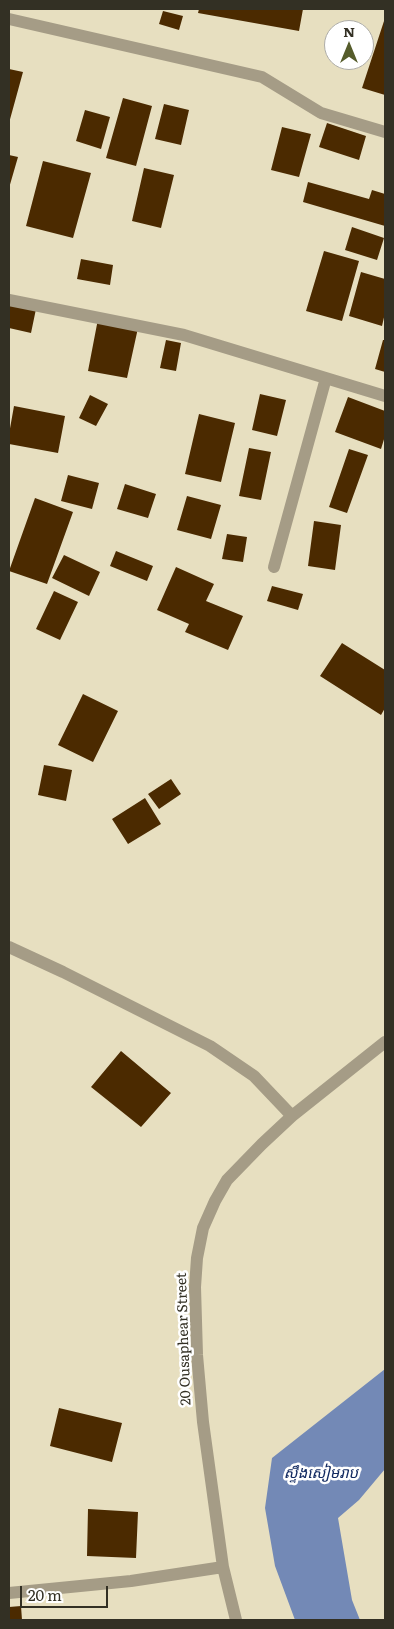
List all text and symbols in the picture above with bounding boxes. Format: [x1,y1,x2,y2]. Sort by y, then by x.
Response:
north arrow [324,20,374,70]
text: N [343,21,355,41]
street label: 20 Ousaphear Street [173,1272,195,1406]
water label: ស្ទឹងសៀមរាប [284,1465,358,1483]
scale bar [22,1576,110,1608]
text: 20 m [28,1583,62,1606]

